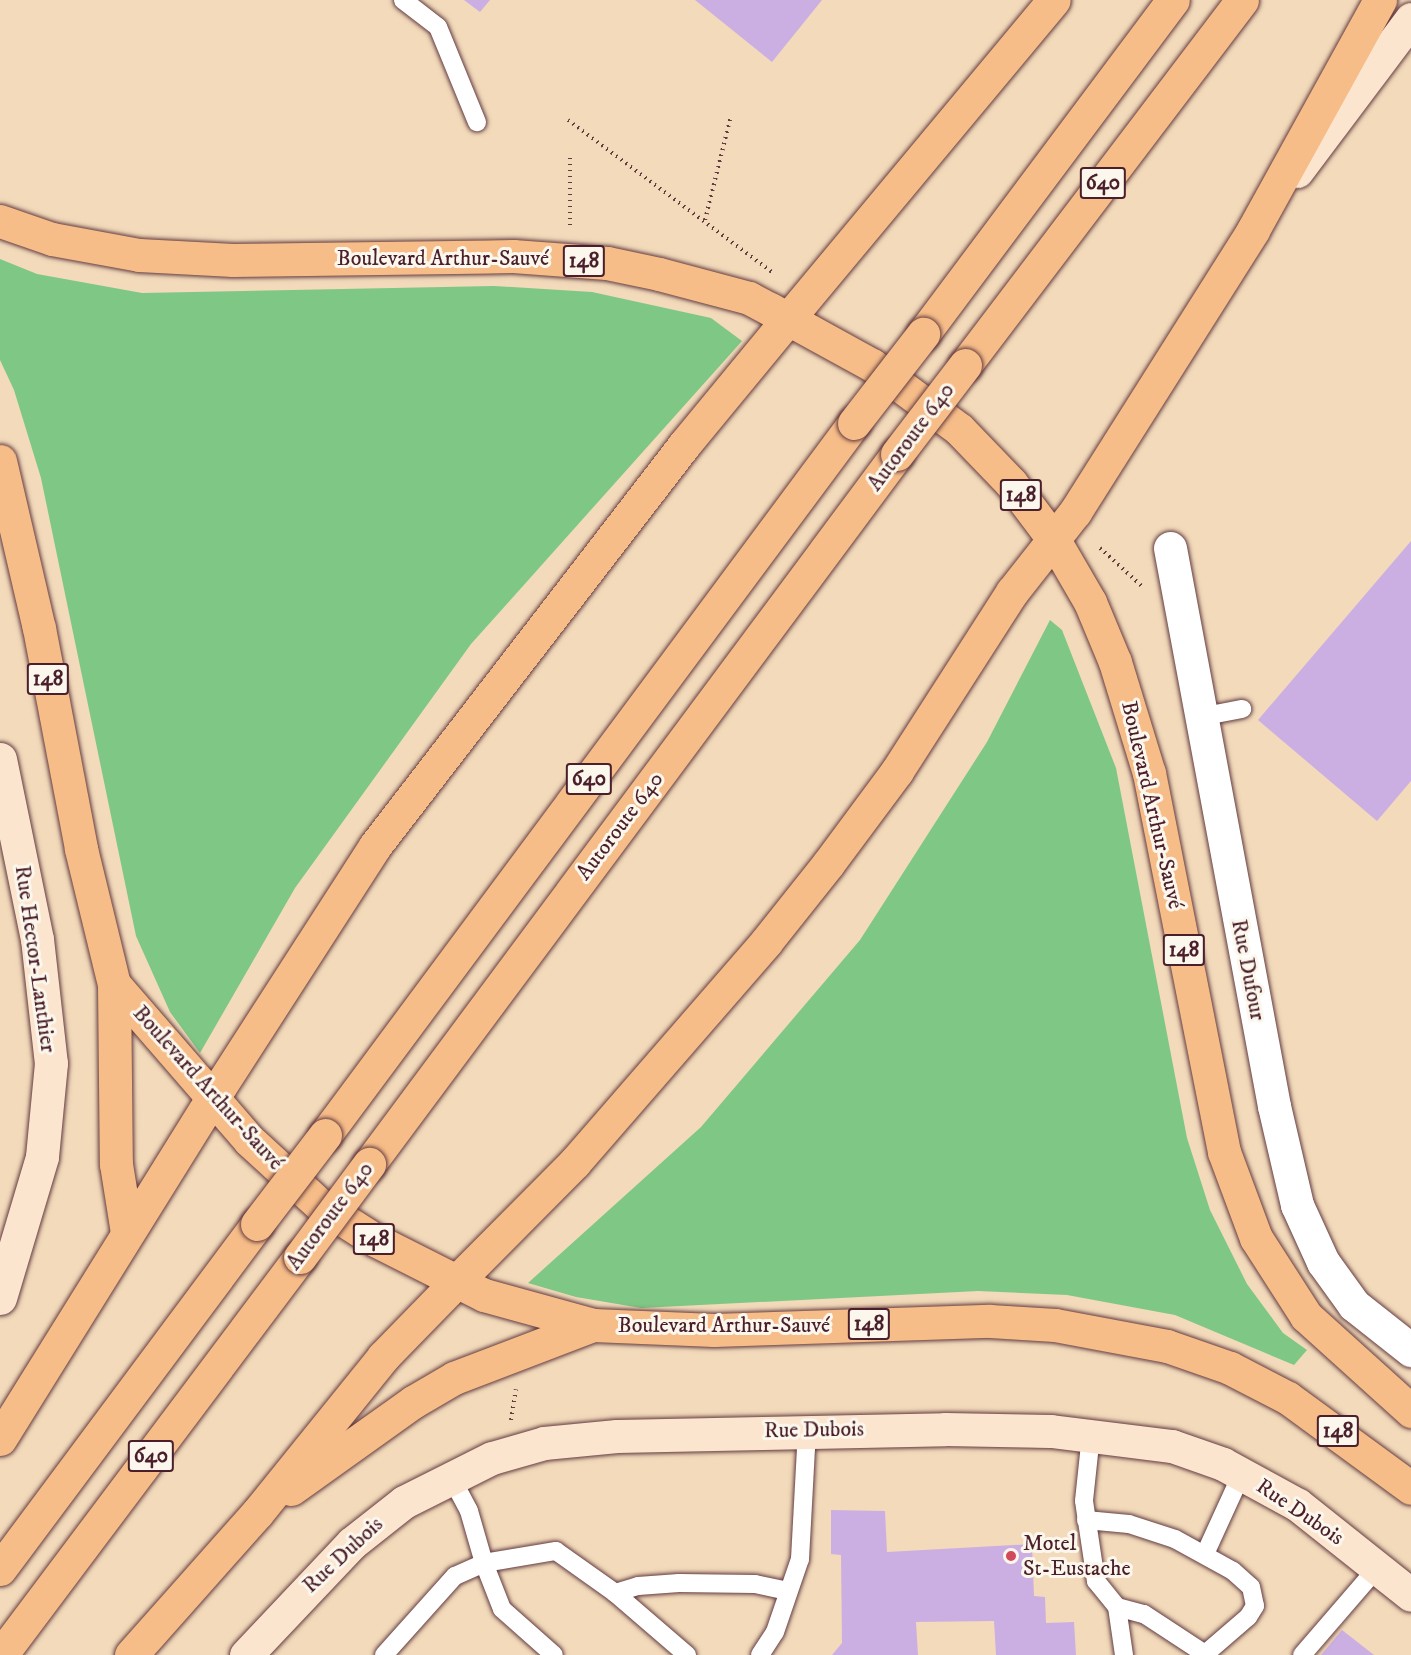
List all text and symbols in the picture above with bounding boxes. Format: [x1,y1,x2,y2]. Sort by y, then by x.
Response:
road number: 640 [1079,165,1127,201]
road number: 148 [562,243,606,279]
street label: Boulevard Arthur-Sauvé [337,246,549,272]
street label: Autoroute 640 [862,378,960,496]
road number: 148 [998,477,1044,513]
road number: 148 [26,661,70,697]
street label: Boulevard Arthur-Sauvé [1115,699,1189,911]
road number: 640 [565,761,613,797]
street label: Autoroute 640 [571,767,669,885]
street label: Rue Hector-Lanthier [9,864,61,1054]
street label: Rue Dufour [1225,917,1271,1023]
road number: 148 [1162,932,1206,968]
street label: Boulevard Arthur-Sauvé [127,1000,289,1176]
street label: Autoroute 640 [281,1157,379,1275]
road number: 148 [352,1221,397,1257]
road number: 148 [846,1306,892,1342]
street label: Boulevard Arthur-Sauvé [618,1313,830,1339]
road number: 148 [1316,1413,1360,1449]
street label: Rue Dubois [764,1416,864,1444]
road number: 640 [127,1438,175,1474]
street label: Rue Dubois [1251,1473,1349,1551]
street label: Rue Dubois [297,1511,389,1599]
place label: Motel St-Eustache [1023,1530,1130,1582]
marker: Motel St-Eustache [1004,1549,1018,1563]

